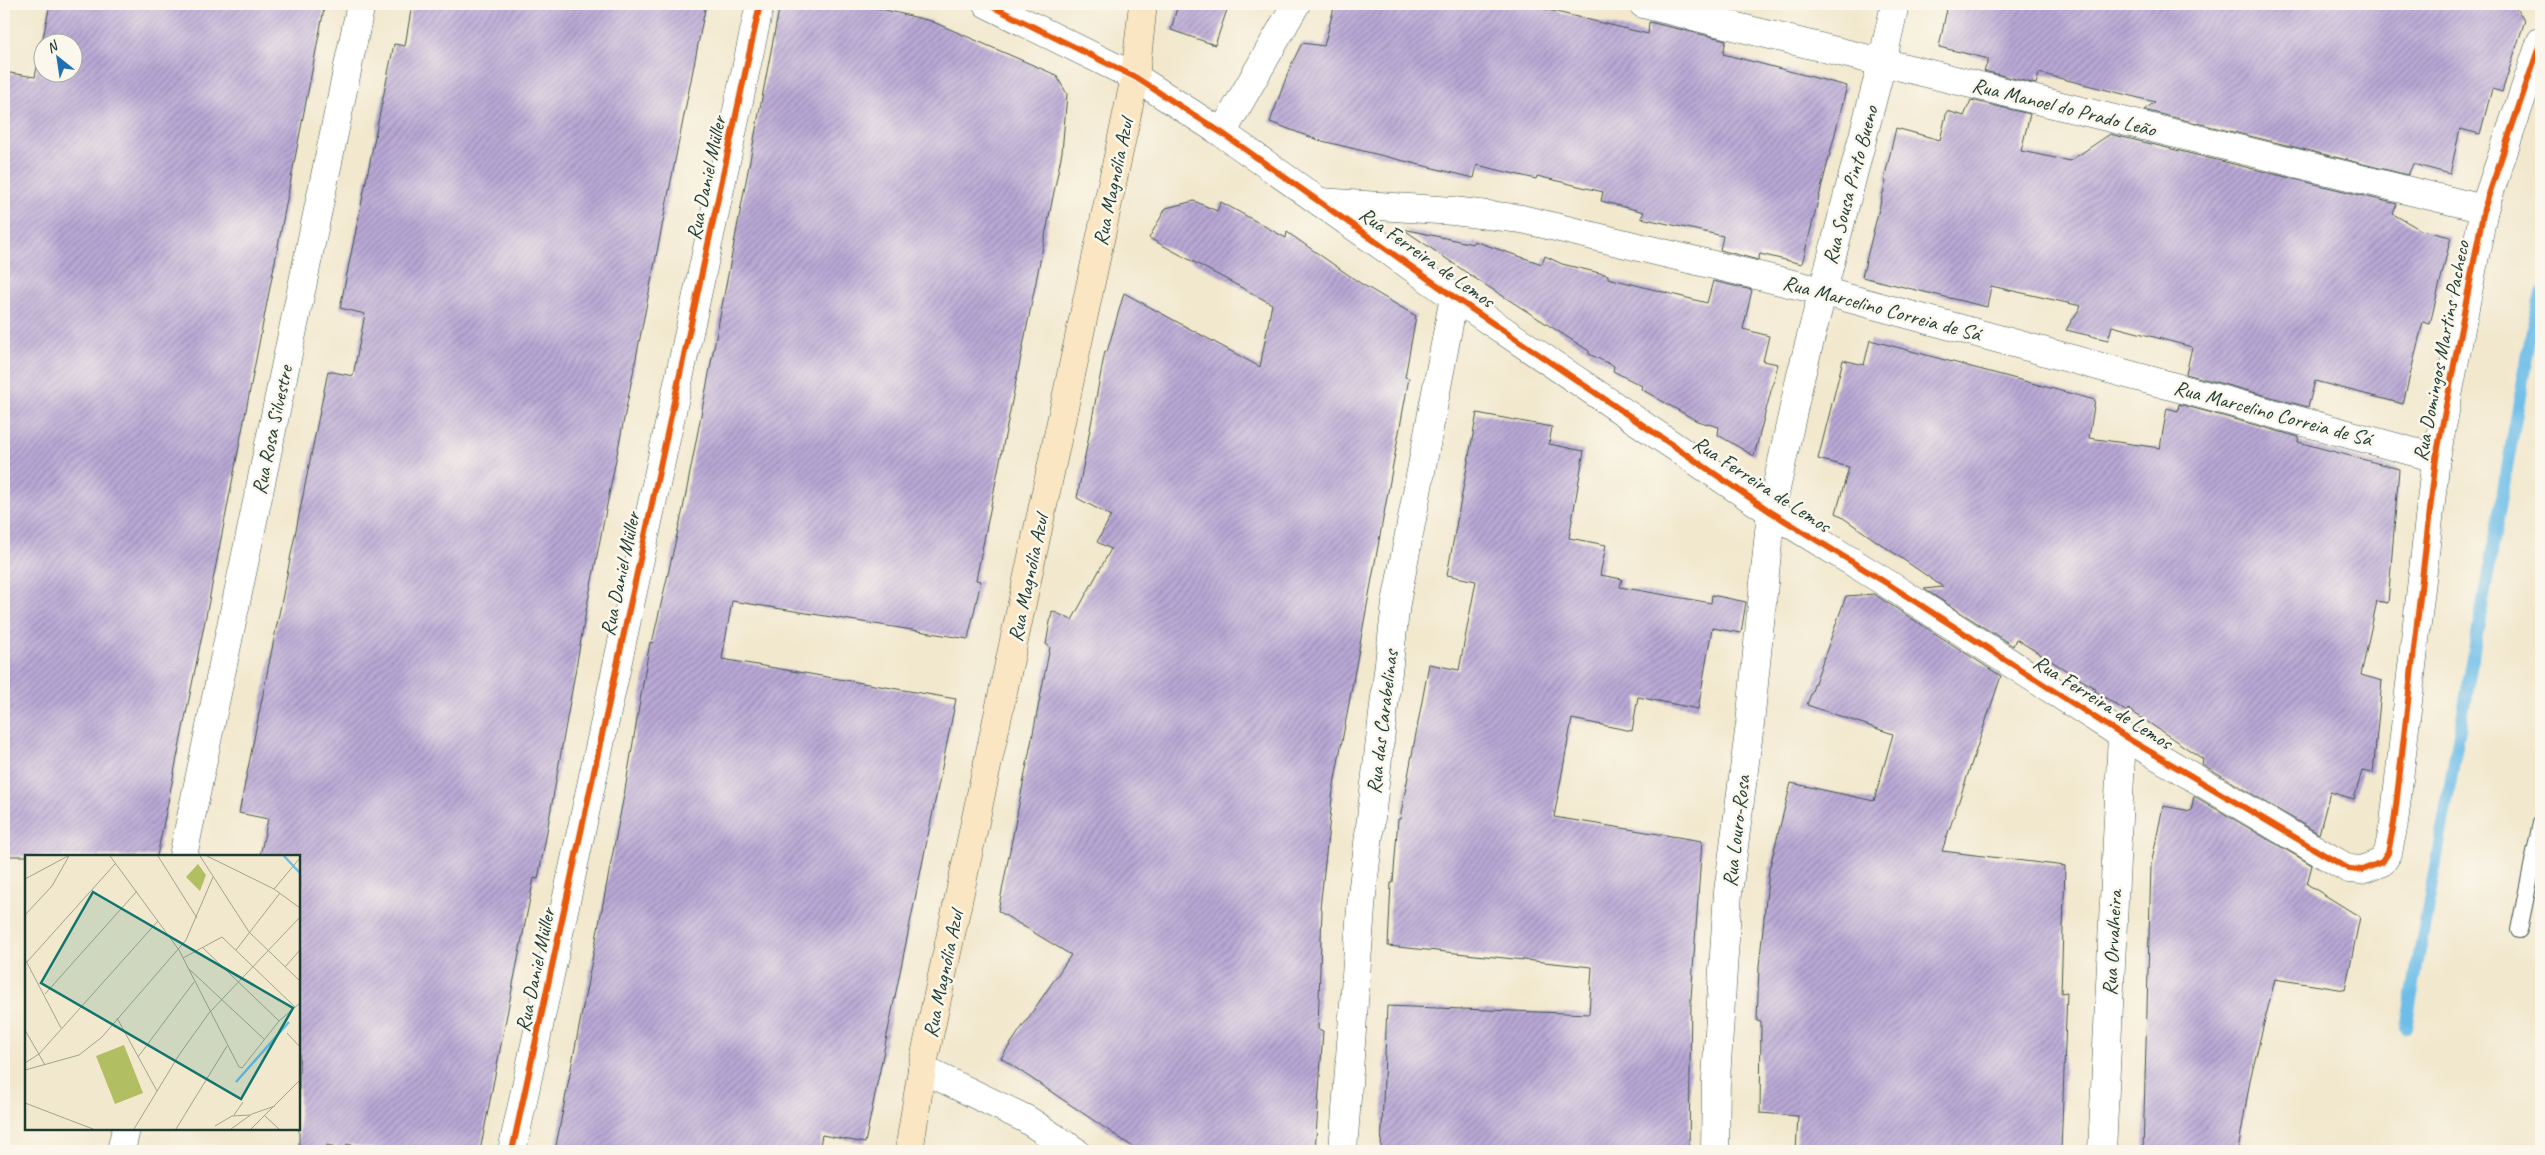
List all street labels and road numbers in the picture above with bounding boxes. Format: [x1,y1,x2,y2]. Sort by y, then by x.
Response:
street label: Rua Manoel do Prado Leão [1970,72,2160,143]
street label: Rua Sousa Pinto Bueno [1816,101,1884,267]
street label: Rua Daniel Müller [680,112,732,242]
street label: Rua Magnólia Azul [1087,113,1140,248]
street label: Rua Ferreira de Lemos [1354,201,1501,314]
street label: Rua Domingos Martins Pacheco [2407,237,2475,463]
street label: Rua Marcelino Correia de Sá [1780,269,1986,347]
street label: Rua Rosa Silvestre [246,361,299,497]
street label: Rua Marcelino Correia de Sá [2171,374,2377,452]
street label: Rua Ferreira de Lemos [1688,430,1837,539]
street label: Rua Daniel Müller [594,508,646,638]
street label: Rua Magnólia Azul [1002,509,1055,644]
street label: Rua das Carabelinas [1360,647,1404,795]
street label: Rua Ferreira de Lemos [2029,649,2179,756]
street label: Rua Louro-Rosa [1716,772,1756,888]
street label: Rua Orvalheira [2096,887,2128,996]
street label: Rua Daniel Müller [509,904,561,1034]
street label: Rua Magnólia Azul [917,905,970,1040]

